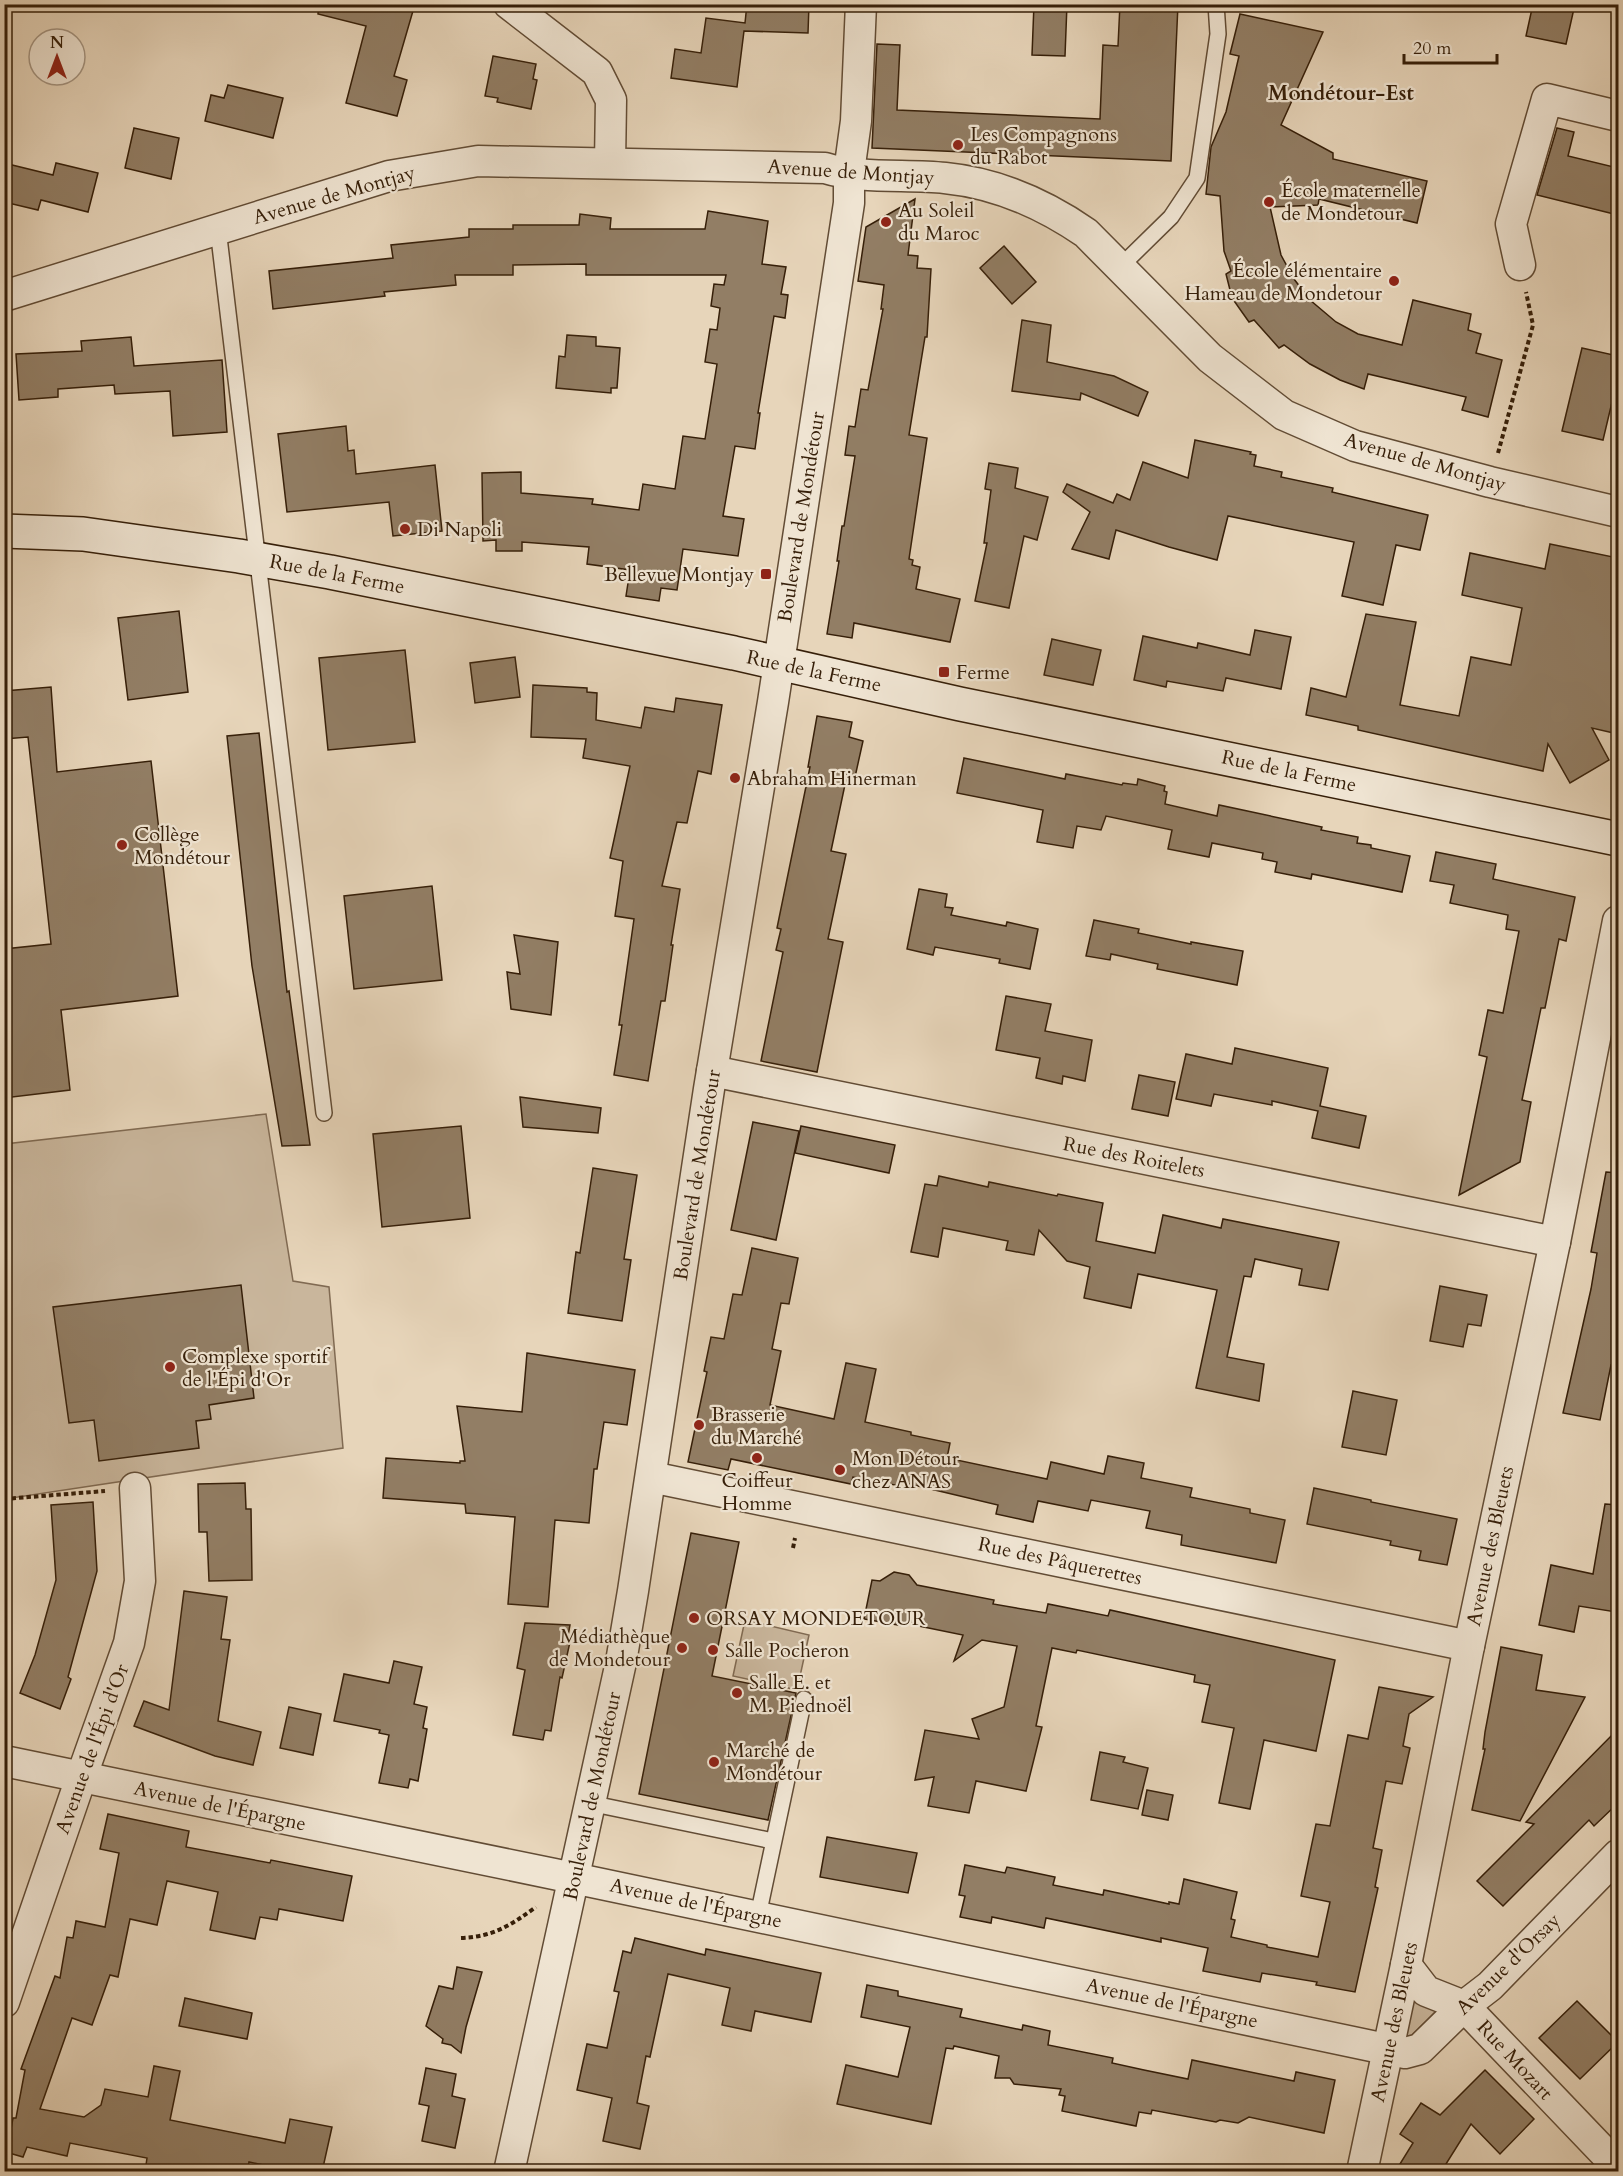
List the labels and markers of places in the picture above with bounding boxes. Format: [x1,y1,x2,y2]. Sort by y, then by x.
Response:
place label: Les Compagnons du Rabot [970,121,1117,171]
marker: Les Compagnons du Rabot [951,138,965,152]
place label: École maternelle de Mondetour [1281,177,1421,227]
marker: École maternelle de Mondetour [1262,195,1276,209]
place label: Au Soleil du Maroc [898,197,980,247]
marker: Au Soleil du Maroc [879,215,893,229]
place label: École élémentaire Hameau de Mondetour [1184,257,1383,307]
marker: École élémentaire Hameau de Mondetour [1387,274,1401,288]
place label: Di Napoli [417,516,502,543]
marker: Di Napoli [398,522,412,536]
place label: Bellevue Montjay [604,561,754,588]
marker: Bellevue Montjay [759,567,773,581]
place label: Ferme [956,659,1010,686]
marker: Ferme [937,665,951,679]
place label: Abraham Hinerman [747,765,917,792]
marker: Abraham Hinerman [728,771,742,785]
place label: Collège Mondétour [134,821,231,871]
marker: Collège Mondétour [115,838,129,852]
place label: Complexe sportif de l'Épi d'Or [182,1343,331,1393]
marker: Complexe sportif de l'Épi d'Or [163,1360,177,1374]
place label: Brasserie du Marché [711,1401,802,1451]
marker: Brasserie du Marché [692,1418,706,1432]
place label: Mon Détour chez ANAS [852,1445,960,1495]
marker: Coiffeur Homme [750,1451,764,1465]
marker: Mon Détour chez ANAS [833,1463,847,1477]
place label: Coiffeur Homme [721,1467,793,1517]
place label: ORSAY MONDETOUR [706,1605,926,1632]
marker: ORSAY MONDETOUR [687,1611,701,1625]
place label: Médiathèque de Mondetour [549,1623,671,1673]
place label: Salle Pocheron [725,1637,850,1664]
marker: Médiathèque de Mondetour [675,1641,689,1655]
marker: Salle Pocheron [706,1643,720,1657]
place label: Salle E. et M. Piednoël [749,1669,852,1719]
marker: Salle E. et M. Piednoël [730,1686,744,1700]
place label: Marché de Mondétour [726,1737,823,1787]
marker: Marché de Mondétour [707,1755,721,1769]

